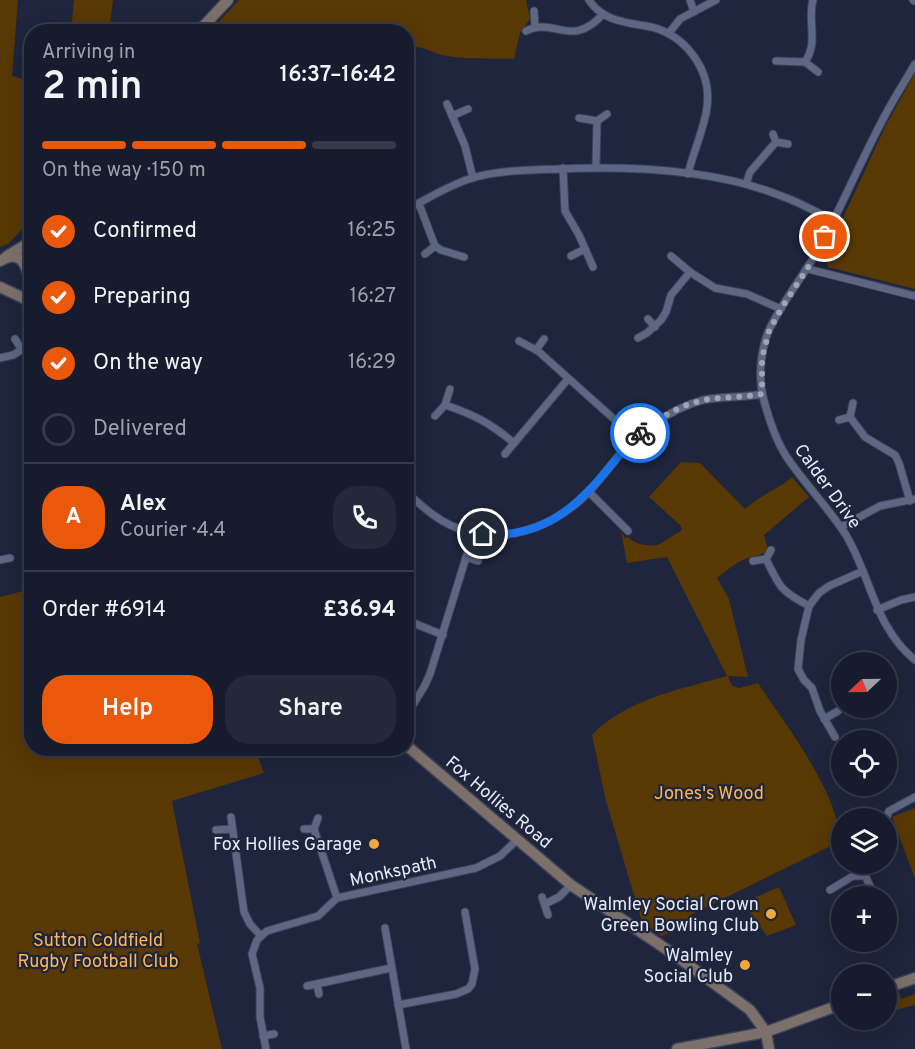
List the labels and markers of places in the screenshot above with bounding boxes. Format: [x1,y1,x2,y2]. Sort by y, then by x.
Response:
pin [799,211,850,262]
pin [457,508,508,559]
place label: Fox Hollies Garage [213,834,362,857]
marker: Fox Hollies Garage [367,837,381,851]
place label: Walmley Social Crown Green Bowling Club [583,894,759,938]
marker: Walmley Social Crown Green Bowling Club [764,907,778,921]
place label: Walmley Social Club [644,945,733,989]
marker: Walmley Social Club [738,958,752,972]

